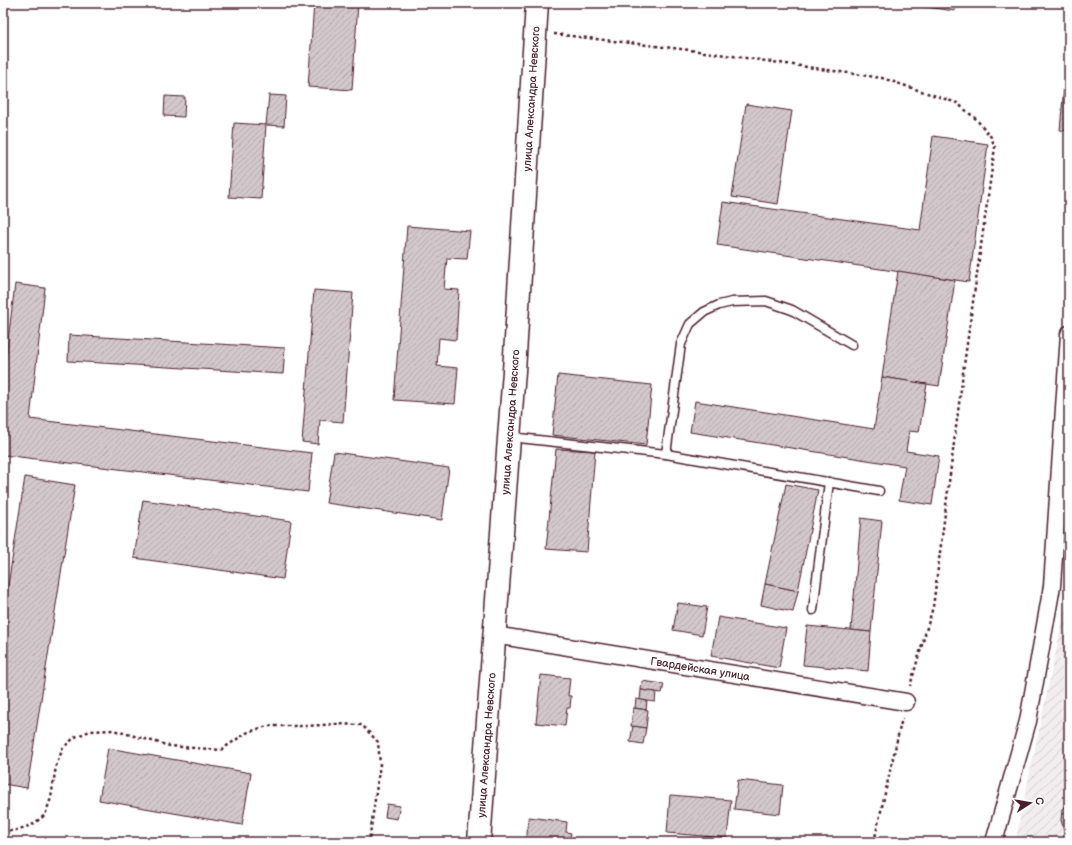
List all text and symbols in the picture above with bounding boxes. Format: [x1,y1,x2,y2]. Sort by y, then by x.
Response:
street label: улица Александра Невского [520,26,543,172]
street label: улица Александра Невского [499,349,522,495]
street label: Гвардейская улица [650,655,751,684]
street label: улица Александра Невского [475,672,499,818]
north arrow [1010,783,1050,823]
text: С [1032,796,1047,806]

